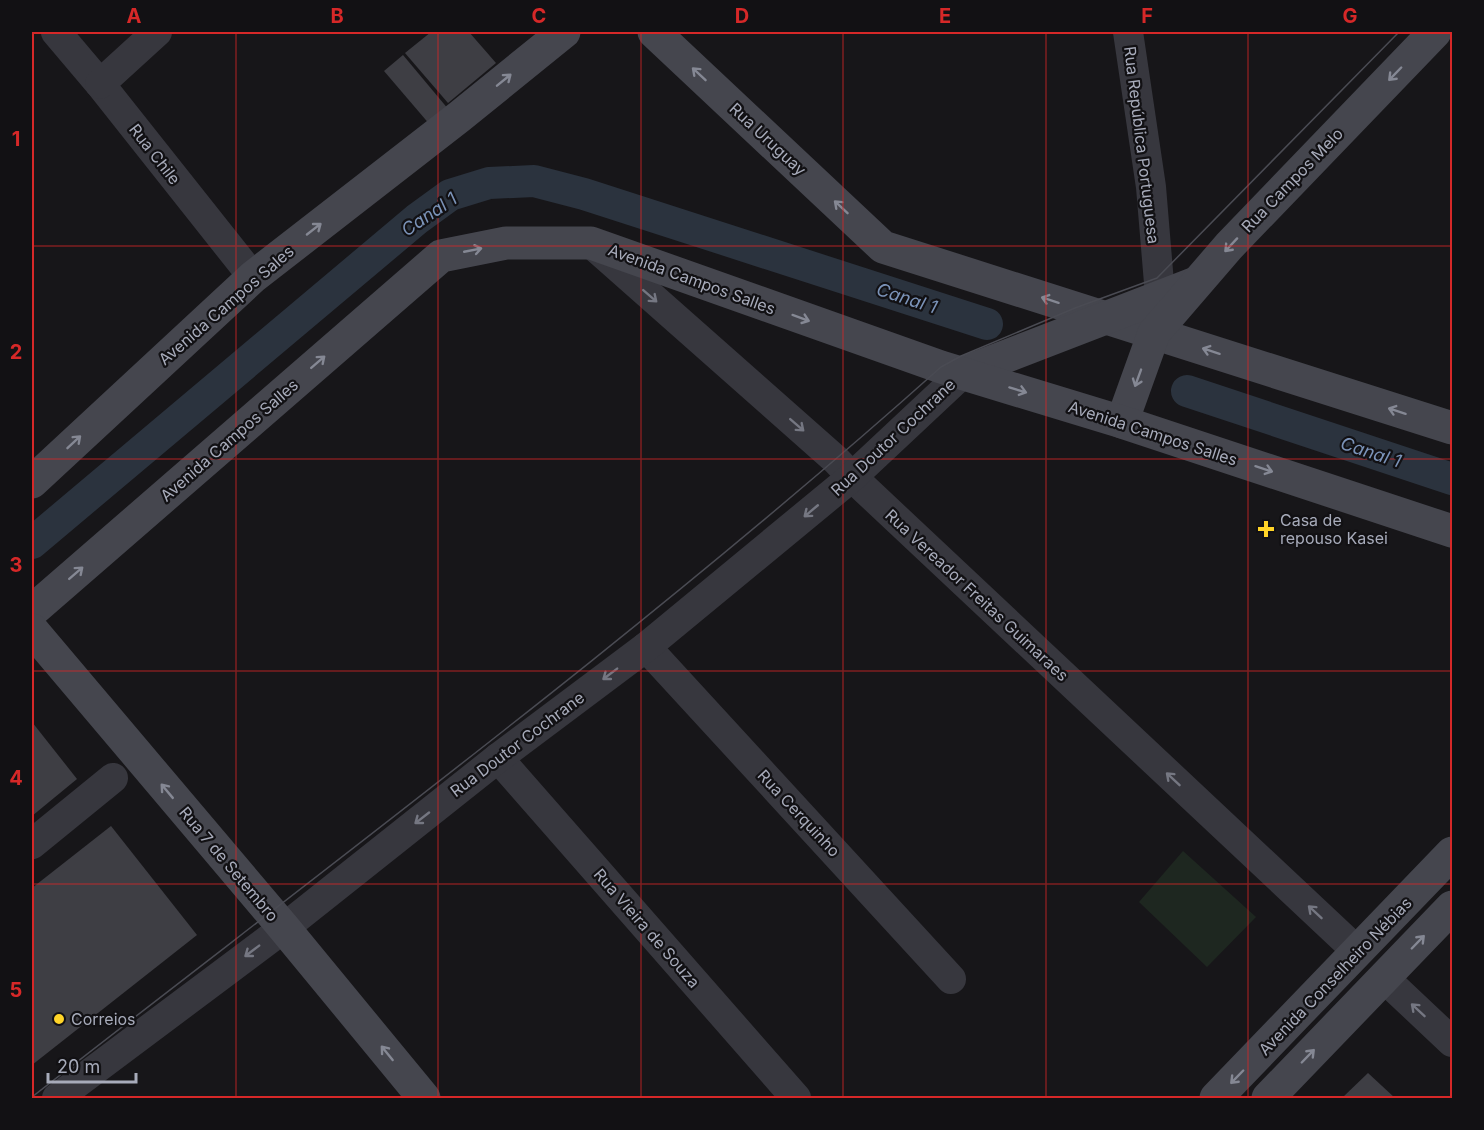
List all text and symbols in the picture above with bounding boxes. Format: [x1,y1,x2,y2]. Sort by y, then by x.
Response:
text: A [127,4,142,28]
text: B [330,4,344,28]
text: C [532,4,546,28]
text: D [735,4,749,28]
text: E [939,4,951,28]
text: F [1141,4,1153,28]
text: G [1342,4,1358,28]
street label: Rua República Portuguesa [1120,45,1164,245]
one-way arrow [691,66,706,81]
one-way arrow [1387,66,1402,81]
one-way arrow [496,73,511,87]
street label: Rua Uruguay [725,98,811,180]
street label: Rua Chile [125,120,185,188]
street label: Rua Campos Melo [1237,124,1347,236]
text: 1 [12,127,20,151]
water label: Canal 1 [397,187,461,240]
one-way arrow [833,200,848,215]
one-way arrow [306,223,322,236]
one-way arrow [1223,237,1238,252]
street label: Avenida Campos Salles [606,239,778,319]
street label: Avenida Campos Sales [154,241,298,369]
one-way arrow [463,244,482,255]
water label: Canal 1 [874,278,941,318]
one-way arrow [643,289,658,303]
one-way arrow [1041,294,1060,305]
one-way arrow [792,313,810,324]
text: 2 [10,340,22,364]
one-way arrow [1202,345,1221,356]
one-way arrow [310,355,325,369]
one-way arrow [1131,368,1142,387]
street label: Rua Doutor Cochrane [827,374,959,500]
street label: Avenida Campos Salles [156,375,302,505]
one-way arrow [1008,385,1027,396]
street label: Avenida Campos Salles [1066,396,1240,470]
one-way arrow [1388,404,1407,415]
one-way arrow [789,418,804,432]
water label: Canal 1 [1338,432,1405,472]
one-way arrow [67,435,82,449]
one-way arrow [1254,465,1273,476]
one-way arrow [803,505,819,518]
street label: Rua Vereador Freitas Guimaraes [881,505,1073,685]
place label: Casa de repouso Kasei [1280,510,1388,548]
marker: Casa de repouso Kasei [1257,520,1275,538]
text: 3 [10,553,22,577]
one-way arrow [68,566,84,579]
one-way arrow [603,667,619,680]
street label: Rua Doutor Cochrane [446,687,588,801]
street label: Rua Cerquinho [754,765,844,861]
text: 4 [9,766,23,790]
one-way arrow [1165,771,1180,786]
one-way arrow [161,783,174,799]
street label: Rua 7 de Setembro [175,803,283,925]
one-way arrow [414,811,430,824]
street label: Rua Vieira de Souza [590,864,704,992]
street label: Avenida Conselheiro Nébias [1254,893,1416,1059]
one-way arrow [1307,905,1322,919]
one-way arrow [1411,935,1426,950]
one-way arrow [245,945,261,958]
text: 5 [10,978,22,1002]
one-way arrow [1411,1002,1426,1017]
place label: Correios [71,1009,136,1029]
marker: Correios [52,1012,66,1026]
scale bar [48,1046,136,1084]
one-way arrow [380,1046,394,1061]
one-way arrow [1301,1049,1316,1064]
text: 20 m [57,1056,100,1077]
one-way arrow [1230,1069,1245,1084]

